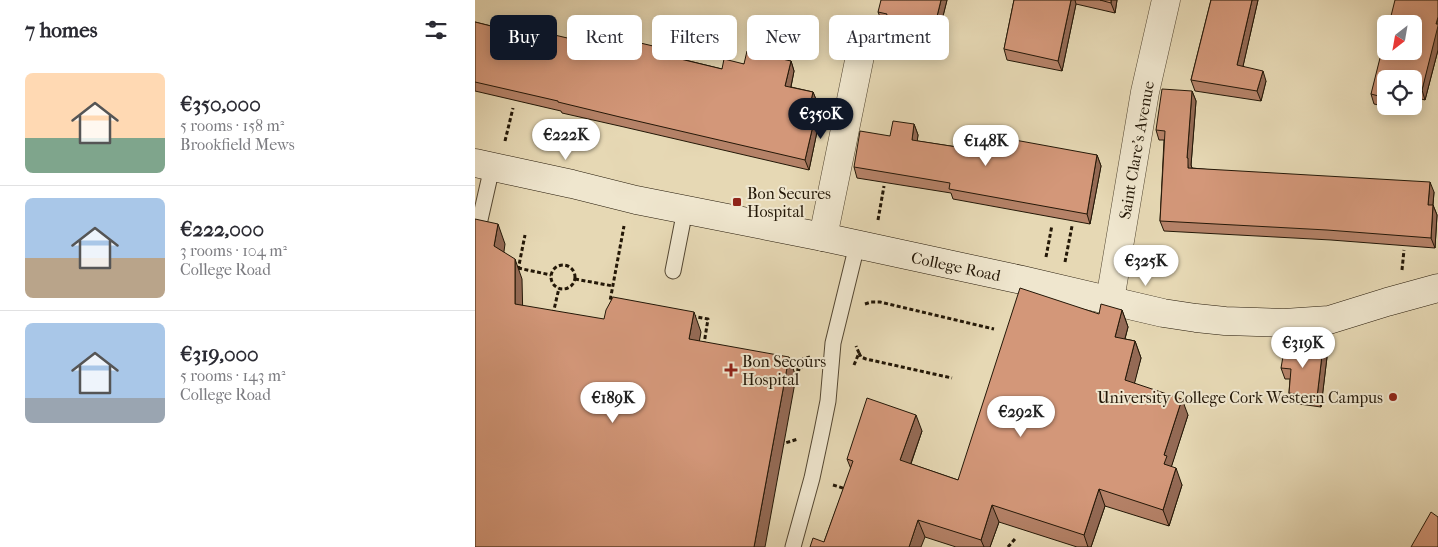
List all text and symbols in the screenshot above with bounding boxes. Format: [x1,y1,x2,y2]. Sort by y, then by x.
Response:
chip: Buy [490,15,557,60]
chip: Rent [567,15,642,60]
chip: Filters [652,15,737,60]
chip: New [747,15,819,60]
chip: Apartment [829,15,949,60]
north arrow [1377,15,1423,60]
map controls [1377,15,1422,115]
icon: filters [422,16,450,44]
text: 7 homes [25,18,97,42]
button: locate [1377,70,1422,115]
street label: Saint Clare's Avenue [1115,79,1158,221]
text: €350,000 [180,92,261,116]
icon: home [65,93,125,153]
pin: €350K [786,98,856,140]
text: €350K [799,104,843,123]
text: 5 rooms · 158 m² [180,116,284,135]
pin: €222K [531,119,601,161]
pin: €148K [951,124,1021,167]
text: €222K [543,125,589,144]
text: €148K [964,131,1008,150]
text: Brookfield Mews [180,135,295,154]
place label: Bon Secures Hospital [747,184,831,221]
marker: Bon Secures Hospital [731,196,743,208]
text: €222,000 [180,217,264,241]
icon: home [65,218,125,278]
text: 3 rooms · 104 m² [180,241,287,260]
pin: €325K [1111,244,1181,287]
street label: College Road [909,248,1003,285]
text: €325K [1125,251,1167,270]
text: College Road [180,260,271,279]
pin: €319K [1268,326,1338,369]
text: €319K [1282,333,1324,352]
text: €319,000 [180,342,259,366]
icon: home [65,343,125,403]
place label: Bon Secours Hospital [742,352,826,389]
marker: Bon Secours Hospital [724,363,738,377]
text: 5 rooms · 143 m² [180,366,285,385]
pin: €189K [578,382,648,424]
text: College Road [180,385,271,404]
text: €189K [591,388,635,407]
place label: University College Cork Western Campus [1097,388,1383,407]
marker: University College Cork Western Campus [1387,391,1399,403]
pin: €292K [986,396,1056,438]
text: €292K [998,402,1044,421]

